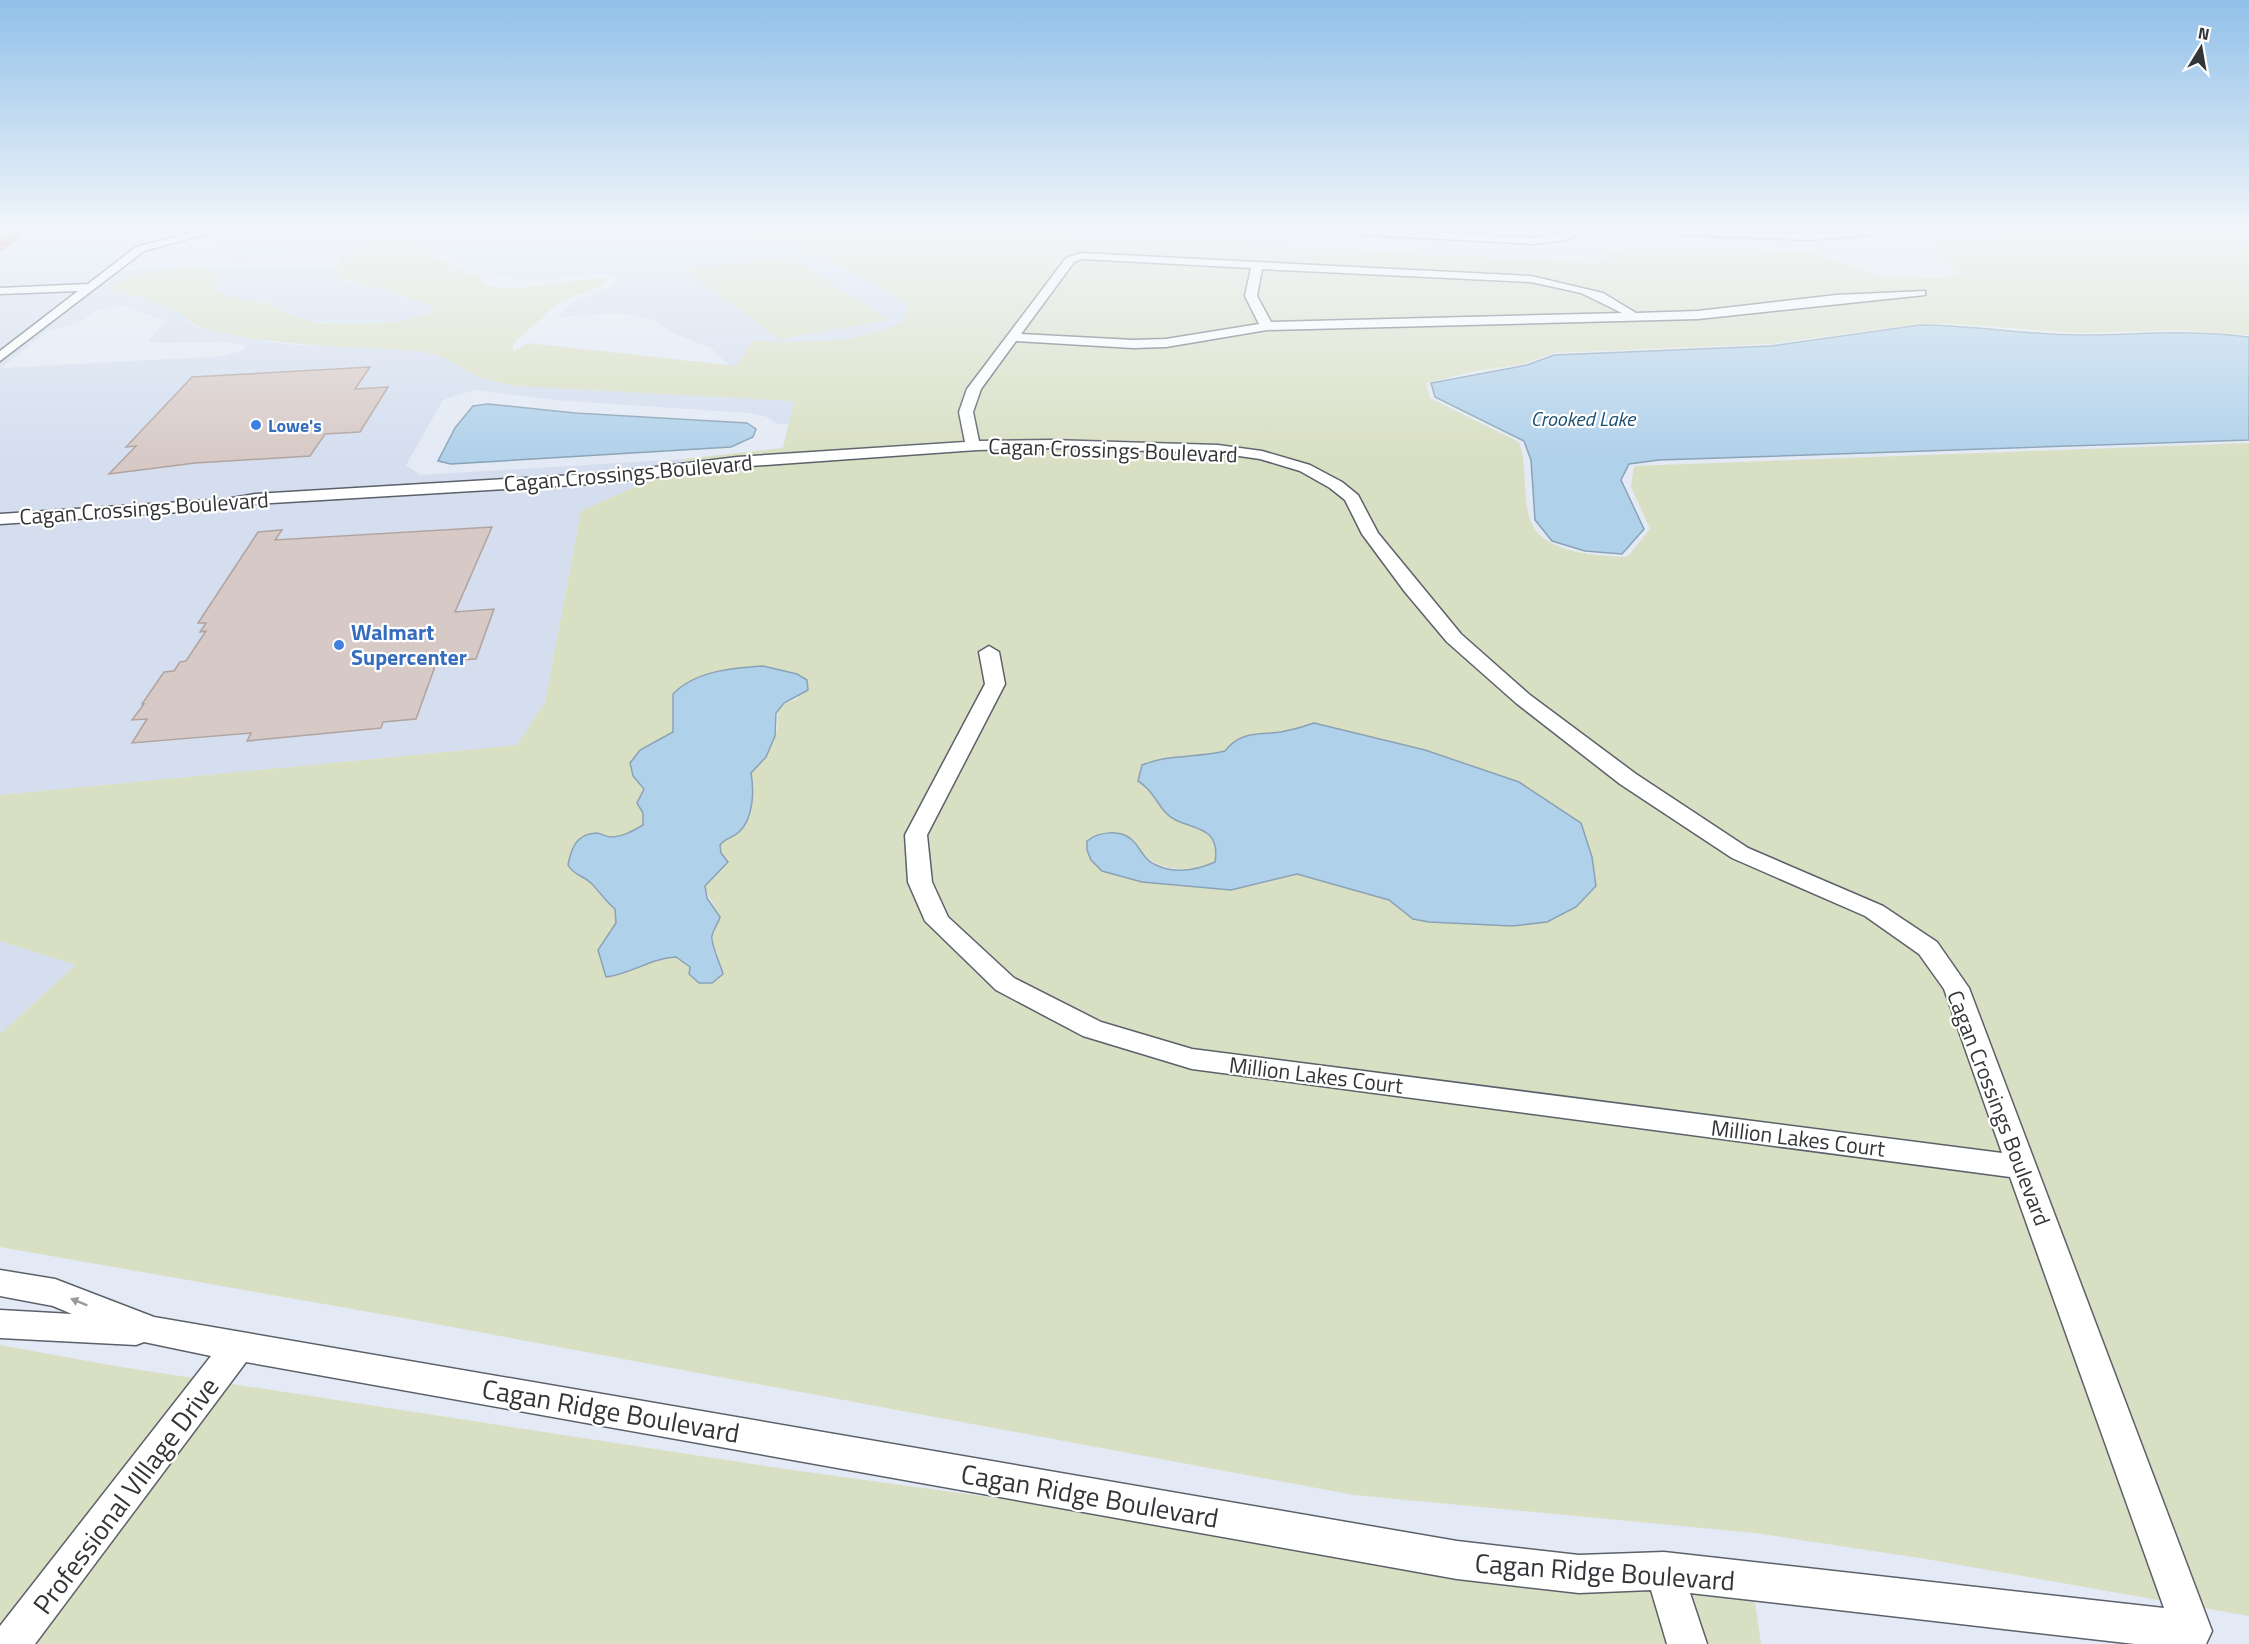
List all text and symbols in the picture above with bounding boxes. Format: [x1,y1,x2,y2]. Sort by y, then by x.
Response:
north arrow [2171,18,2231,78]
text: N [2196,20,2212,46]
water label: Crooked Lake [1531,403,1637,434]
place label: Lowe's [268,412,322,439]
marker: Lowe's [249,418,263,432]
street label: Cagan Crossings Boulevard [988,429,1238,471]
street label: Cagan Crossings Boulevard [502,445,754,501]
street label: Cagan Crossings Boulevard [18,482,270,534]
place label: Walmart Supercenter [351,615,467,674]
marker: Walmart Supercenter [332,638,346,652]
street label: Cagan Crossings Boulevard [1938,985,2060,1231]
street label: Million Lakes Court [1227,1047,1405,1103]
street label: Million Lakes Court [1709,1110,1887,1166]
one-way arrow [69,1297,87,1307]
street label: Cagan Ridge Boulevard [479,1367,743,1453]
street label: Professional VIllage Drive [22,1368,228,1622]
street label: Cagan Ridge Boulevard [958,1452,1222,1538]
street label: Cagan Ridge Boulevard [1473,1541,1737,1601]

